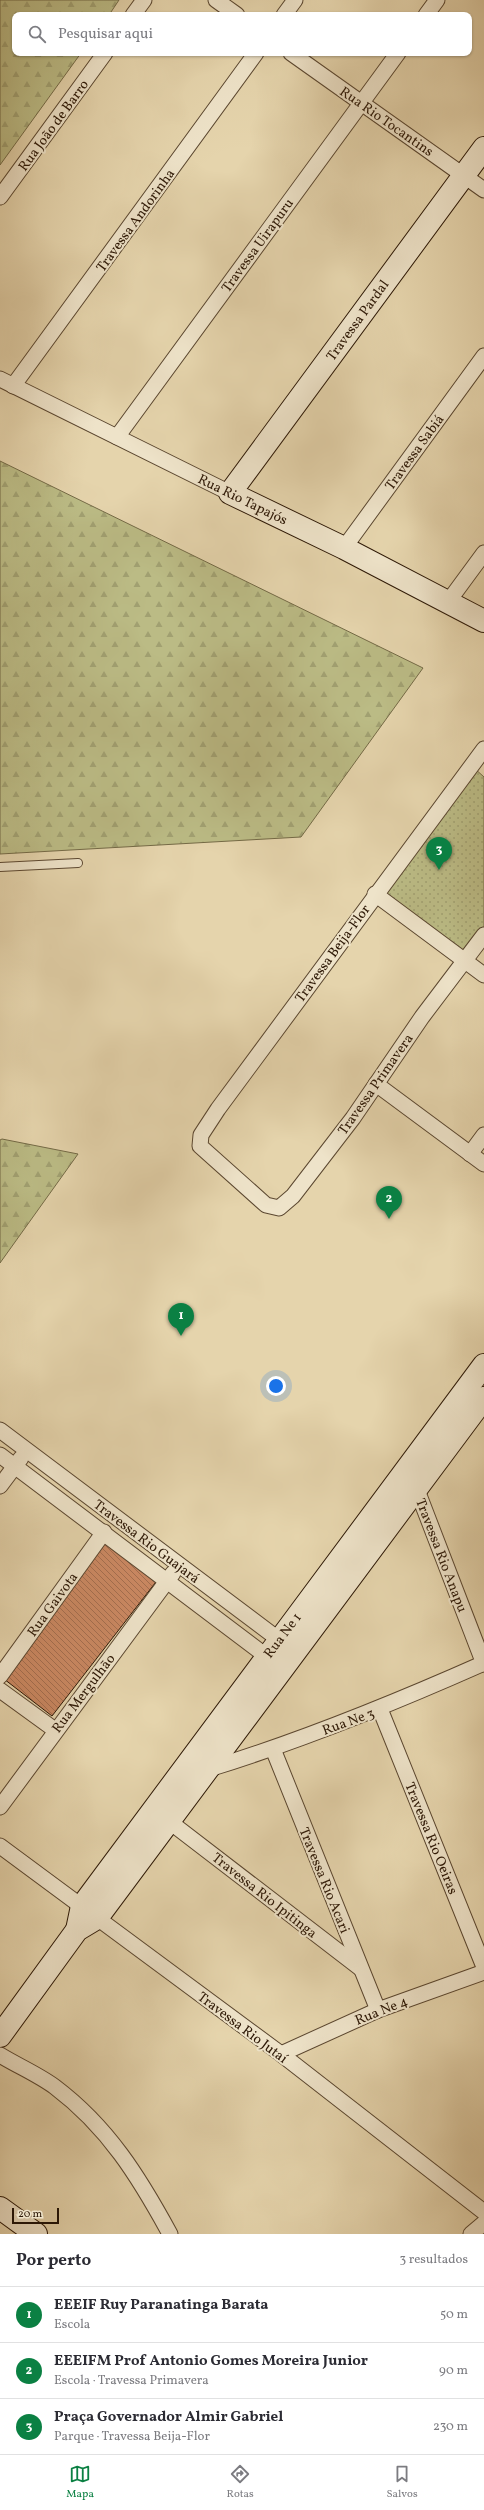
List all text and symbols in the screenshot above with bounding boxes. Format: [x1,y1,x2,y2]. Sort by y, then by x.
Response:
search box [12,12,472,56]
icon: search [26,23,48,45]
text: Pesquisar aqui [58,24,153,45]
street label: Rua João de Barro [15,76,94,175]
street label: Rua Rio Tocantins [335,83,437,162]
street label: Travessa Andorinha [92,166,180,276]
street label: Travessa Uirapuru [218,195,299,297]
street label: Travessa Pardal [322,277,394,365]
street label: Travessa Sabiá [381,411,449,495]
street label: Rua Rio Tapajós [194,470,290,530]
pin: 3 [426,837,452,870]
street label: Travessa Beija-Flor [291,901,375,1007]
street label: Travessa Primavera [334,1030,418,1139]
pin: 2 [376,1186,402,1219]
pin: 1 [168,1303,194,1336]
your location [266,1376,286,1396]
street label: Travessa Rio Guajará [89,1496,203,1588]
street label: Travessa Rio Anapu [410,1496,471,1615]
street label: Rua Gaivota [23,1569,83,1641]
street label: Rua Ne 1 [260,1609,307,1663]
street label: Rua Mergulhão [48,1650,120,1737]
street label: Rua Ne 3 [320,1704,377,1741]
street label: Travessa Rio Oeiras [399,1780,462,1898]
street label: Travessa Rio Acari [294,1825,354,1936]
street label: Travessa Rio Ipitinga [208,1849,321,1943]
street label: Travessa Rio Jutaí [193,1988,292,2069]
street label: Rua Ne 4 [352,1992,411,2031]
scale bar [12,2206,59,2225]
text: 20 m [18,2207,42,2222]
text: Por perto [16,2249,91,2272]
text: 3 resultados [399,2251,468,2269]
text: EEEIF Ruy Paranatinga Barata [54,2295,269,2316]
text: 1 [26,2306,32,2324]
text: 50 m [440,2306,468,2324]
text: Escola [54,2316,90,2334]
text: EEEIFM Prof Antonio Gomes Moreira Junior [54,2351,368,2372]
text: 2 [26,2362,32,2380]
text: 90 m [439,2362,468,2380]
text: Escola · Travessa Primavera [54,2372,209,2390]
text: Praça Governador Almir Gabriel [54,2407,283,2428]
text: 3 [26,2418,32,2436]
text: 230 m [433,2418,468,2436]
text: Parque · Travessa Beija-Flor [54,2428,210,2446]
tab: Mapa [66,2463,94,2502]
tab: Rotas [227,2463,254,2502]
tab: Salvos [387,2463,418,2502]

